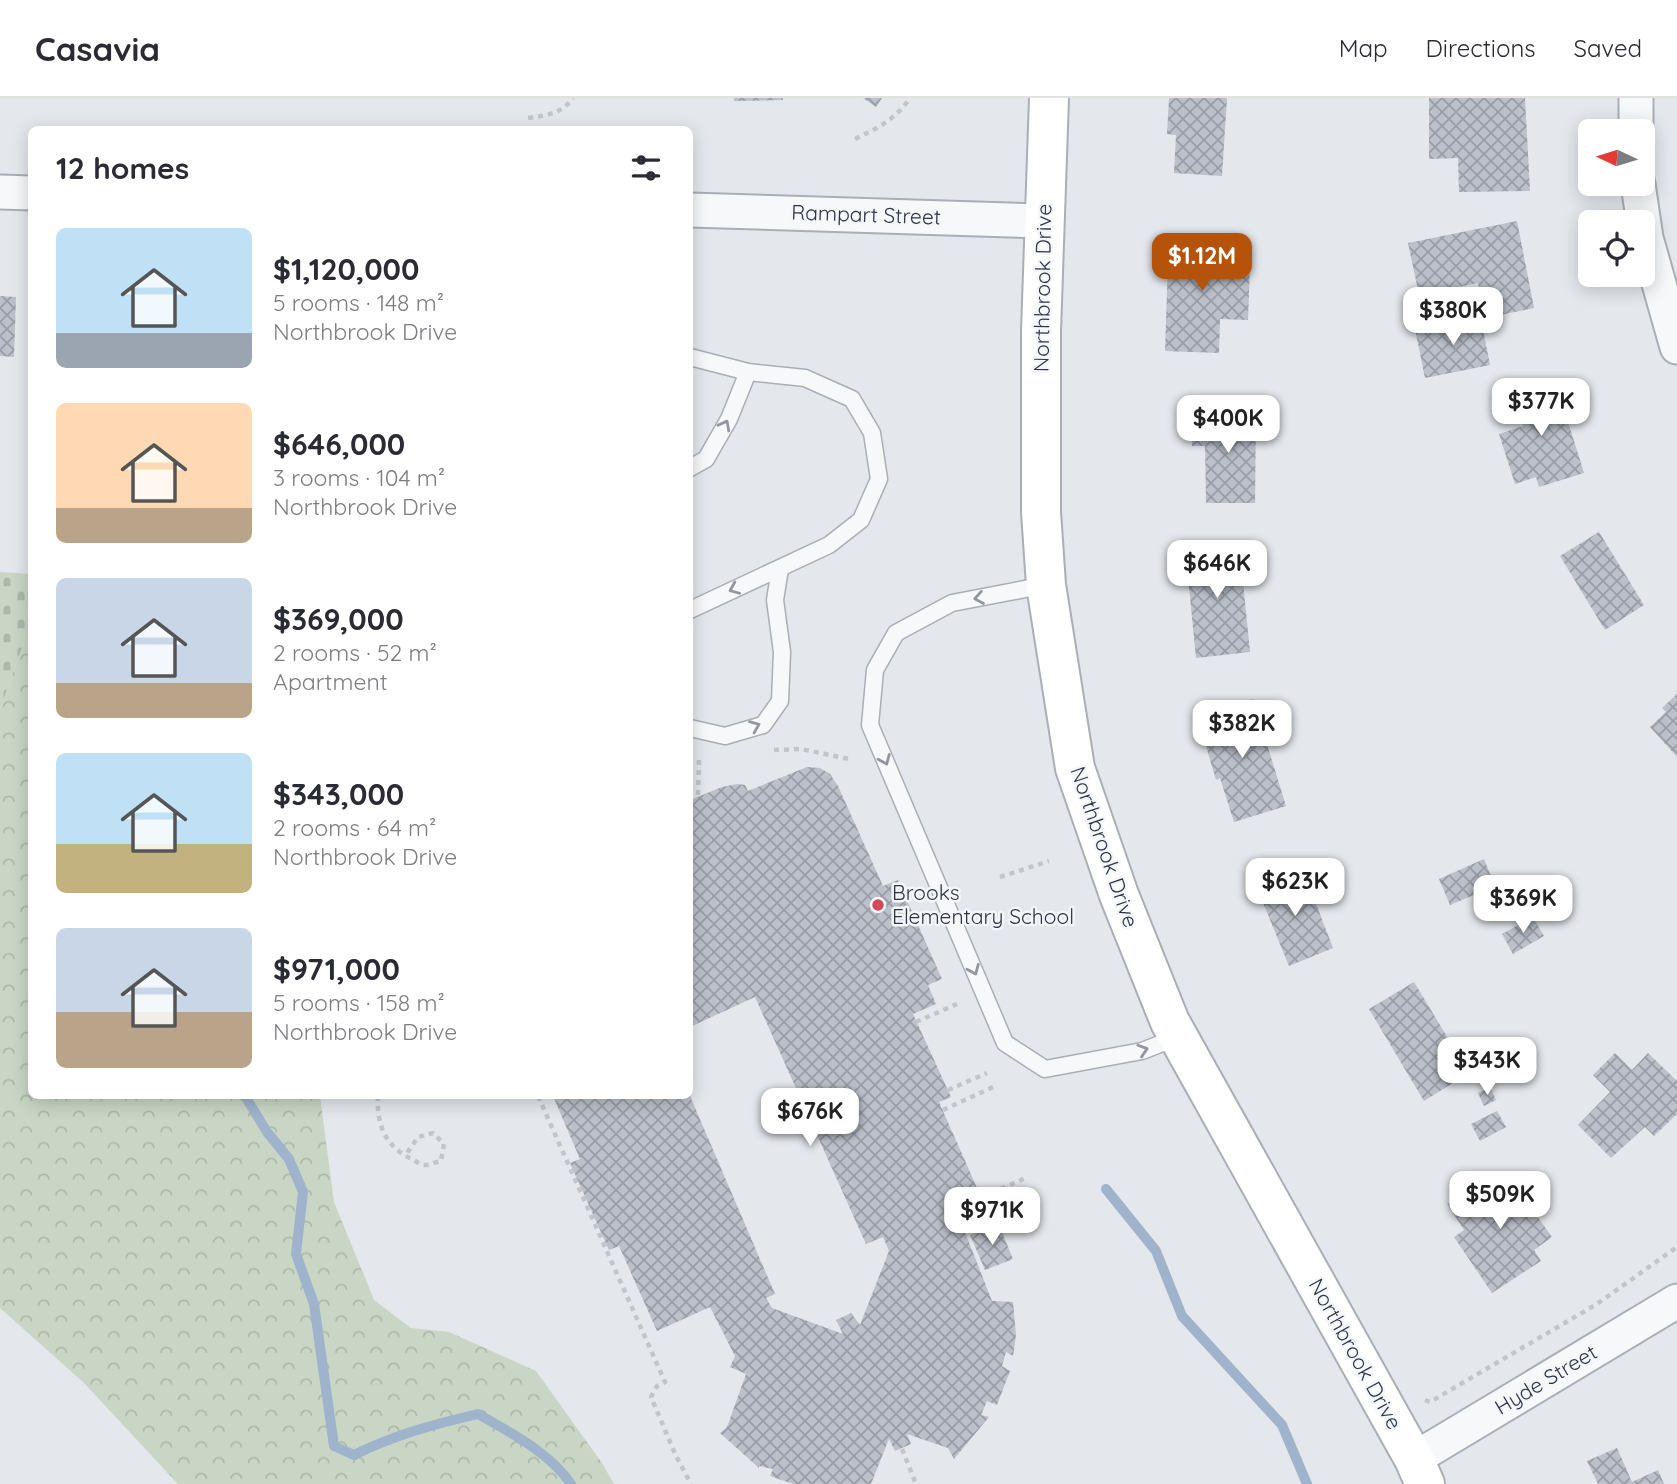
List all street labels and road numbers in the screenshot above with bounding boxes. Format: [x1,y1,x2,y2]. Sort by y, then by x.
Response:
street label: Rampart Street [791,198,941,230]
street label: Northbrook Drive [1028,204,1056,372]
street label: Northbrook Drive [1065,763,1145,930]
street label: Northbrook Drive [1304,1274,1408,1433]
street label: Hyde Street [1490,1338,1601,1420]

